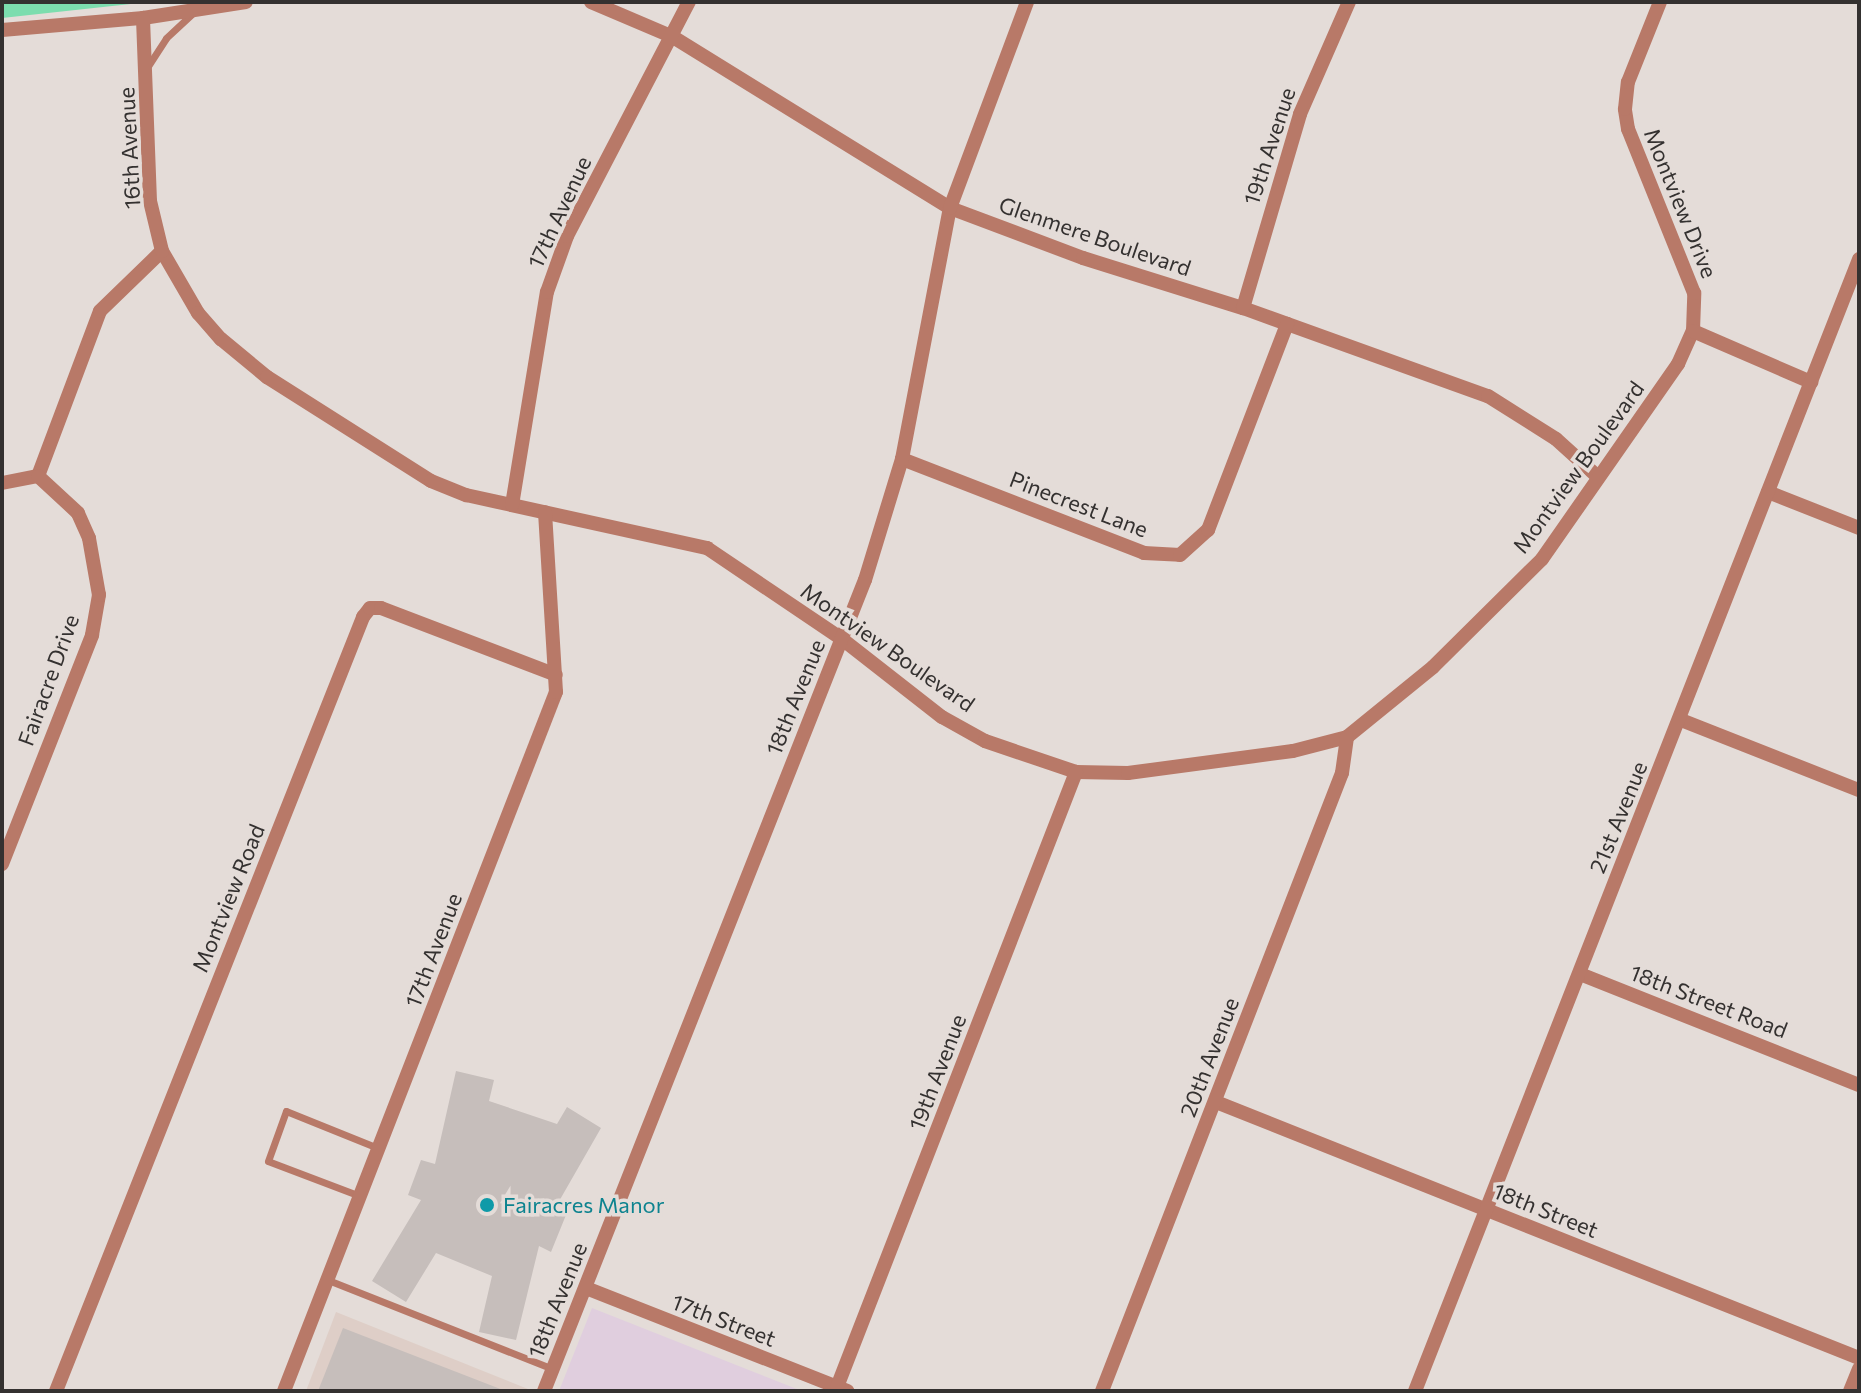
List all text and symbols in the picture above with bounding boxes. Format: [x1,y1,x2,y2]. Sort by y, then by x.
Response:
street label: 19th Avenue [1238,84,1300,208]
street label: 16th Avenue [113,86,145,210]
street label: Montview Drive [1639,124,1723,282]
street label: 17th Avenue [522,152,596,272]
street label: Glenmere Boulevard [996,191,1194,281]
street label: Montview Boulevard [1507,376,1649,558]
street label: Pinecrest Lane [1006,466,1152,542]
street label: Montview Boulevard [796,577,980,717]
street label: Fairacre Drive [12,611,84,749]
street label: 18th Avenue [760,636,830,758]
street label: 21st Avenue [1584,757,1652,877]
street label: Montview Road [186,820,270,976]
street label: 17th Avenue [399,889,467,1011]
street label: 18th Street Road [1627,959,1791,1043]
street label: 20th Avenue [1174,994,1244,1120]
street label: 19th Avenue [903,1010,971,1134]
street label: 18th Street [1490,1177,1602,1243]
place label: Fairacres Manor [503,1192,664,1218]
marker: Fairacres Manor [478,1196,496,1214]
street label: 18th Avenue [522,1239,592,1361]
street label: 17th Street [668,1288,780,1352]

